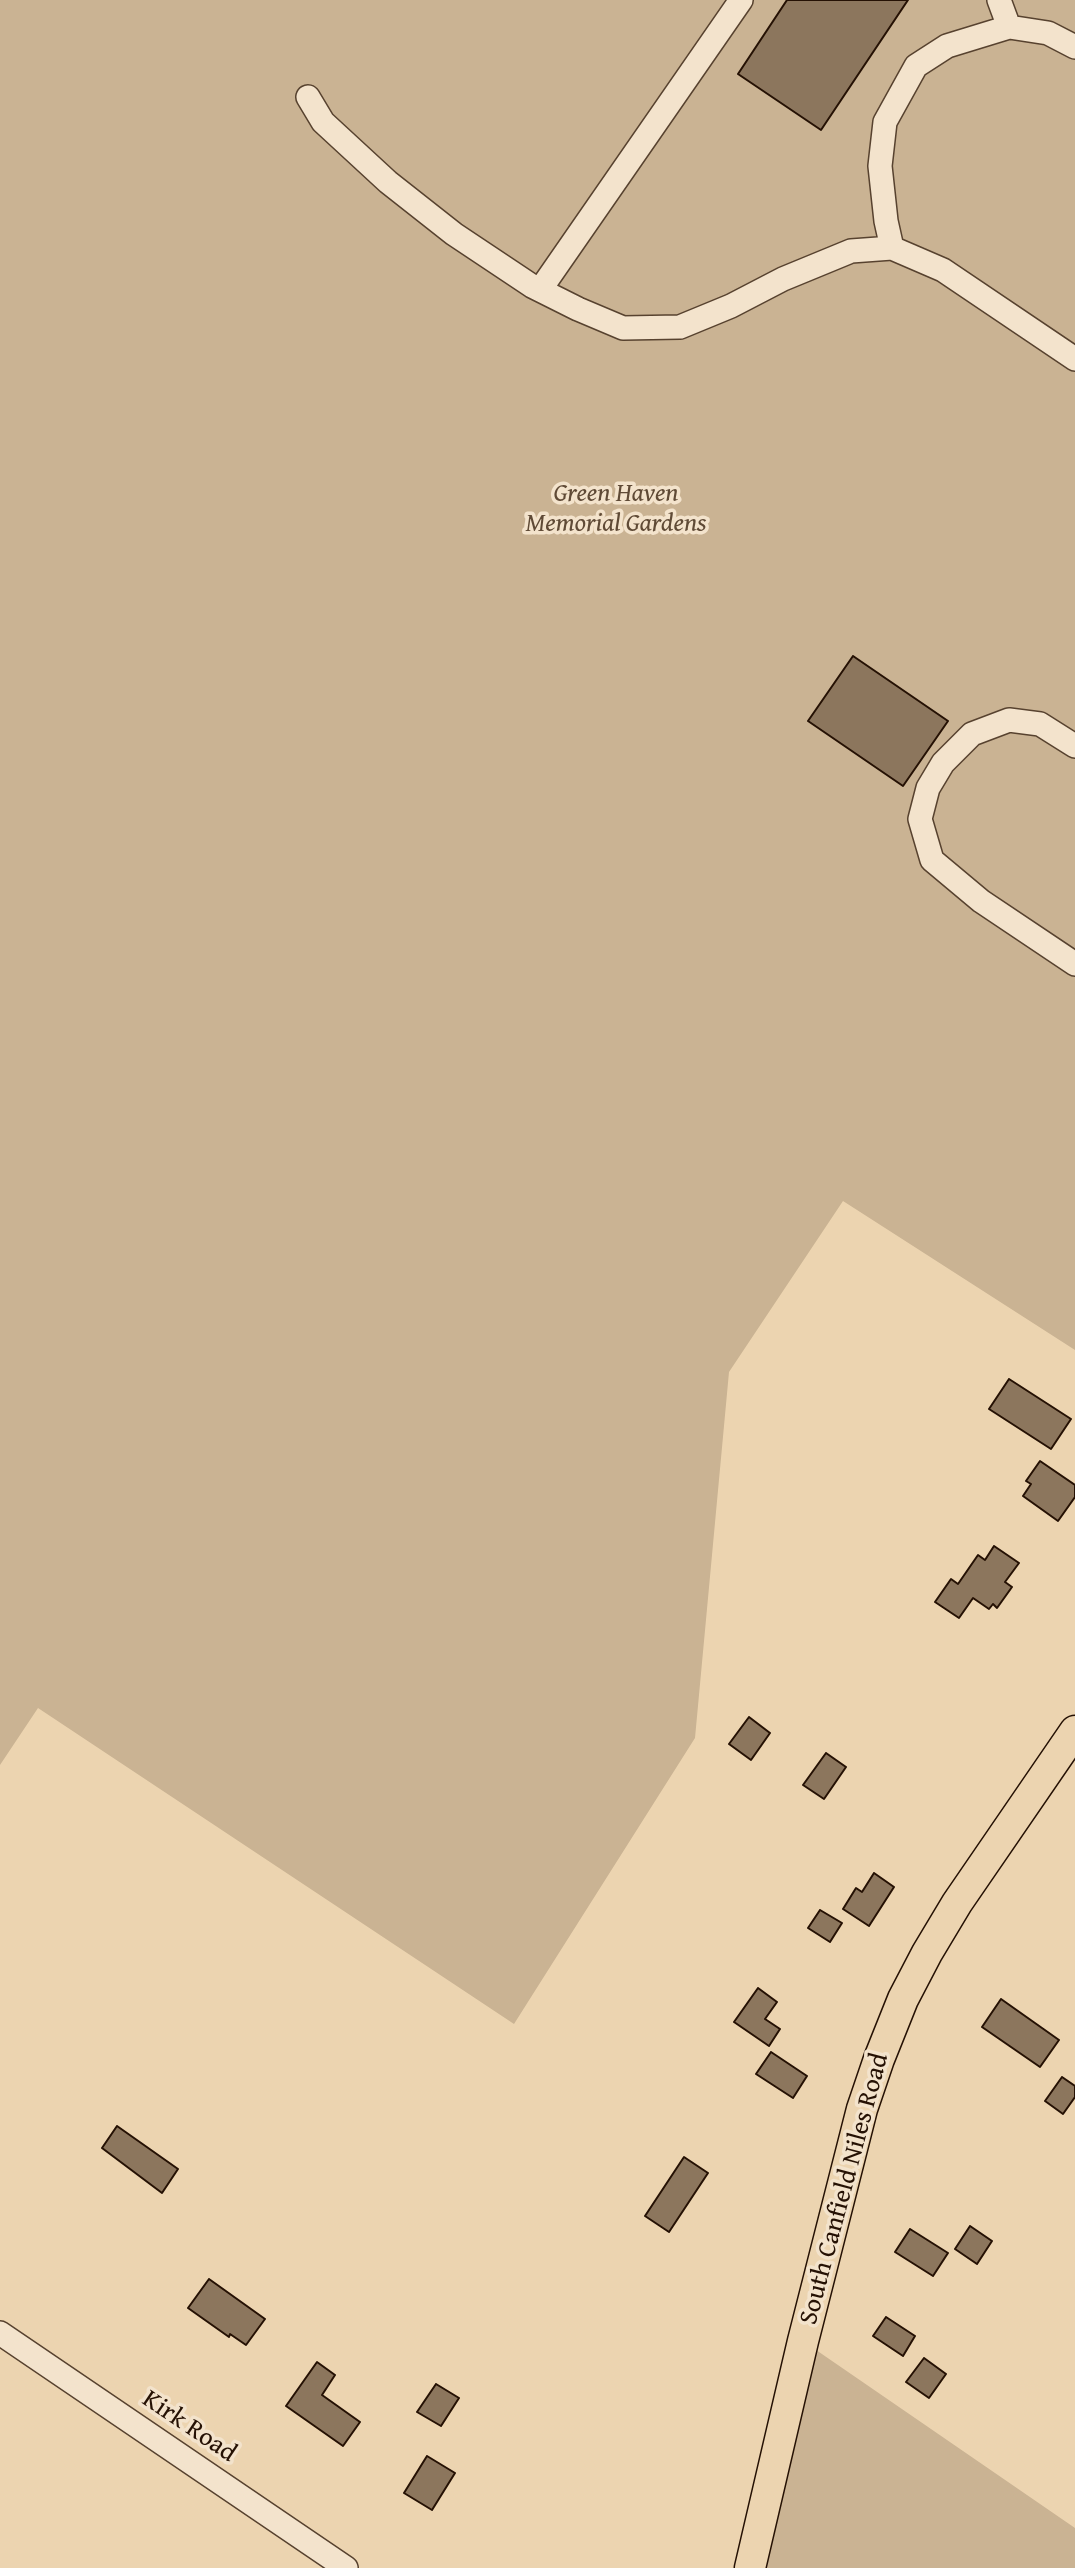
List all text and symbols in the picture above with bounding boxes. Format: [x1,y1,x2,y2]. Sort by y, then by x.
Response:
park label: Green Haven Memorial Gardens [526,478,706,540]
street label: South Canfield Niles Road [794,2050,896,2328]
street label: Kirk Road [136,2384,242,2470]

